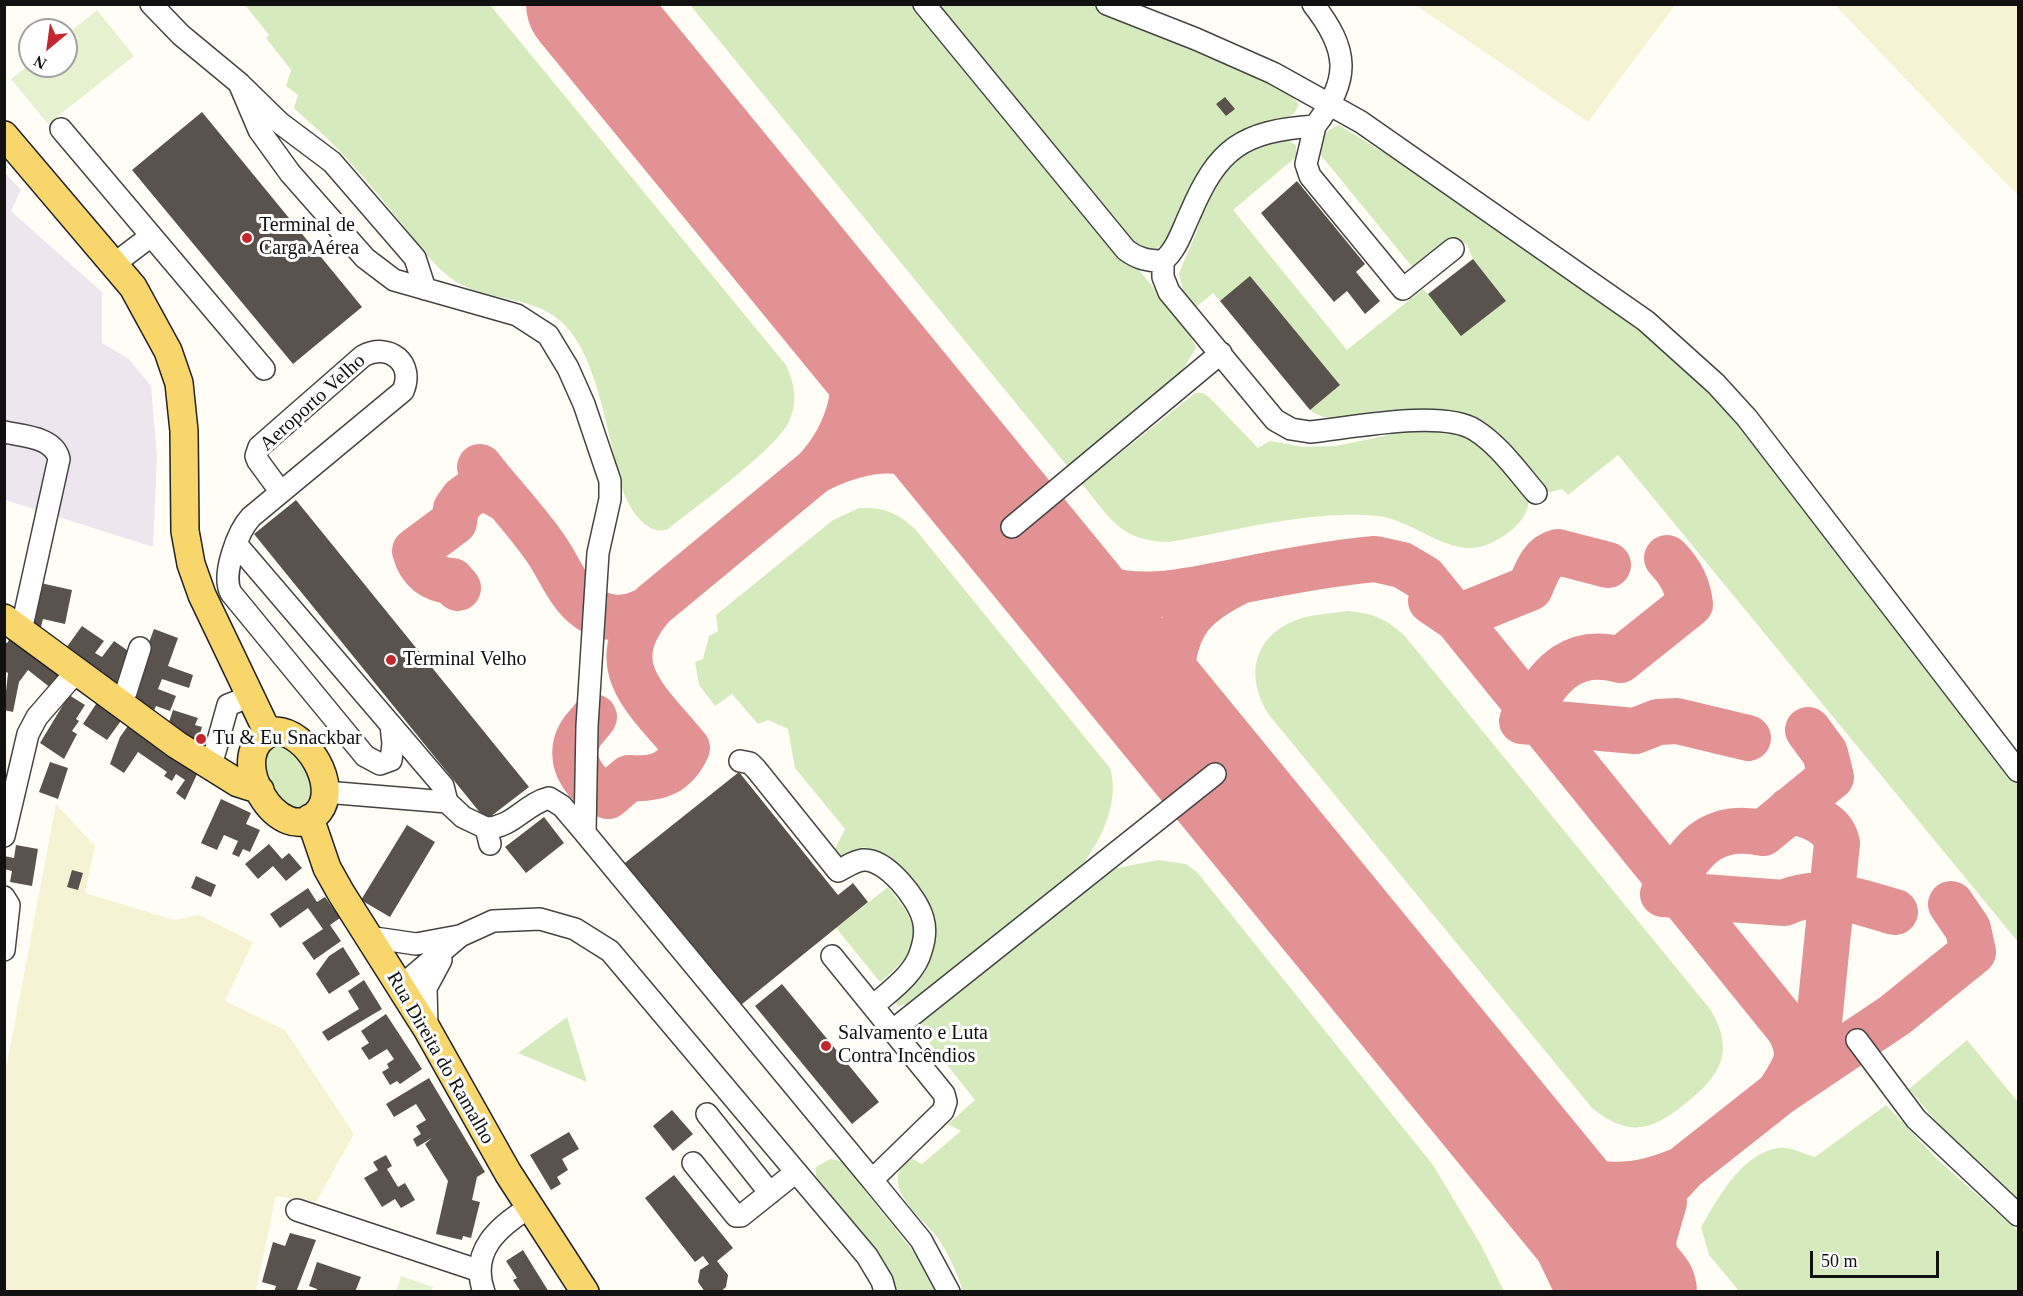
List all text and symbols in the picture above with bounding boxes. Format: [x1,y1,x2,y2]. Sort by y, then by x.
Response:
north arrow [18,18,78,78]
text: N [31,52,49,73]
place label: Terminal de Carga Aérea [259,214,359,261]
marker: Terminal de Carga Aérea [240,231,254,245]
street label: Aeroporto Velho [255,349,371,457]
place label: Terminal Velho [403,648,527,672]
marker: Terminal Velho [384,653,398,667]
place label: Tu & Eu Snackbar [213,727,362,751]
marker: Tu & Eu Snackbar [194,732,208,746]
street label: Rua Direita do Ramalho [381,968,499,1148]
place label: Salvamento e Luta Contra Incêndios [838,1022,988,1069]
marker: Salvamento e Luta Contra Incêndios [819,1039,833,1053]
scale bar [1813,1239,1942,1277]
text: 50 m [1821,1251,1858,1271]

